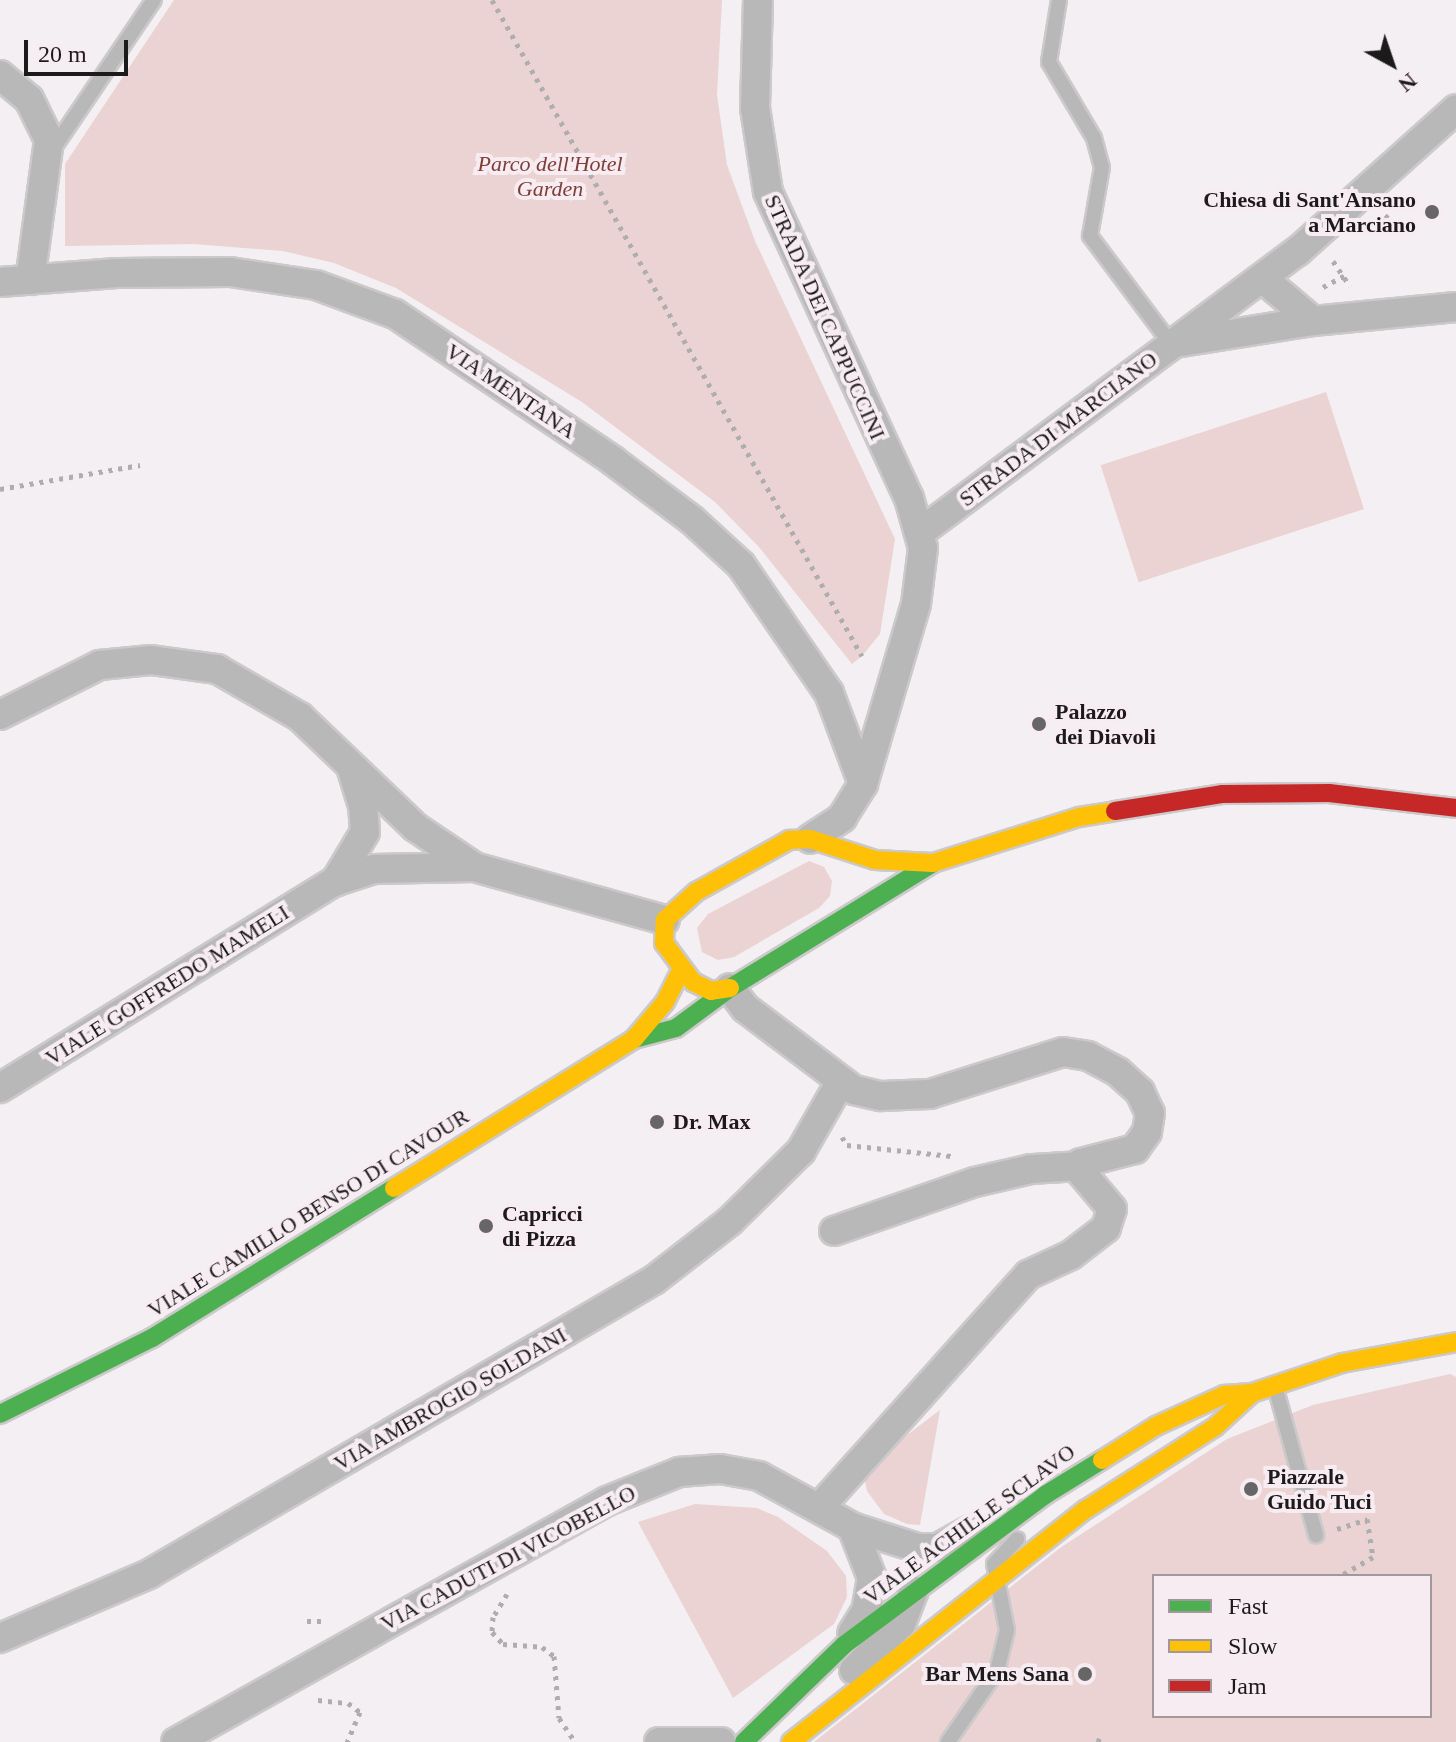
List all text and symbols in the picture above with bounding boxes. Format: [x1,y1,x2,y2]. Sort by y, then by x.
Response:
scale bar [28,24,132,74]
north arrow [1352,24,1432,104]
text: 20 m [38,41,87,67]
text: N [1394,68,1422,97]
park label: Parco dell'Hotel Garden [477,150,623,202]
place label: Chiesa di Sant'Ansano a Marciano [1203,186,1416,238]
street label: STRADA DEI CAPPUCCINI [759,190,891,444]
marker: Chiesa di Sant'Ansano a Marciano [1423,203,1441,221]
street label: VIA MENTANA [440,337,582,445]
street label: STRADA DI MARCIANO [953,346,1163,512]
place label: Palazzo dei Diavoli [1055,698,1156,750]
marker: Palazzo dei Diavoli [1030,715,1048,733]
street label: VIALE GOFFREDO MAMELI [40,899,294,1071]
street label: VIALE CAMILLO BENSO DI CAVOUR [143,1103,473,1323]
place label: Dr. Max [673,1109,750,1135]
marker: Dr. Max [648,1113,666,1131]
place label: Capricci di Pizza [502,1200,583,1252]
marker: Capricci di Pizza [477,1217,495,1235]
street label: VIA AMBROGIO SOLDANI [328,1321,572,1477]
street label: VIALE ACHILLE SCLAVO [858,1438,1080,1610]
place label: Piazzale Guido Tuci [1267,1463,1372,1514]
street label: VIA CADUTI DI VICOBELLO [375,1479,641,1637]
marker: Piazzale Guido Tuci [1242,1480,1260,1498]
legend [1152,1574,1432,1718]
text: Fast [1228,1593,1268,1619]
text: Slow [1228,1633,1277,1659]
place label: Bar Mens Sana [925,1661,1069,1687]
marker: Bar Mens Sana [1076,1665,1094,1683]
text: Jam [1228,1673,1267,1699]

